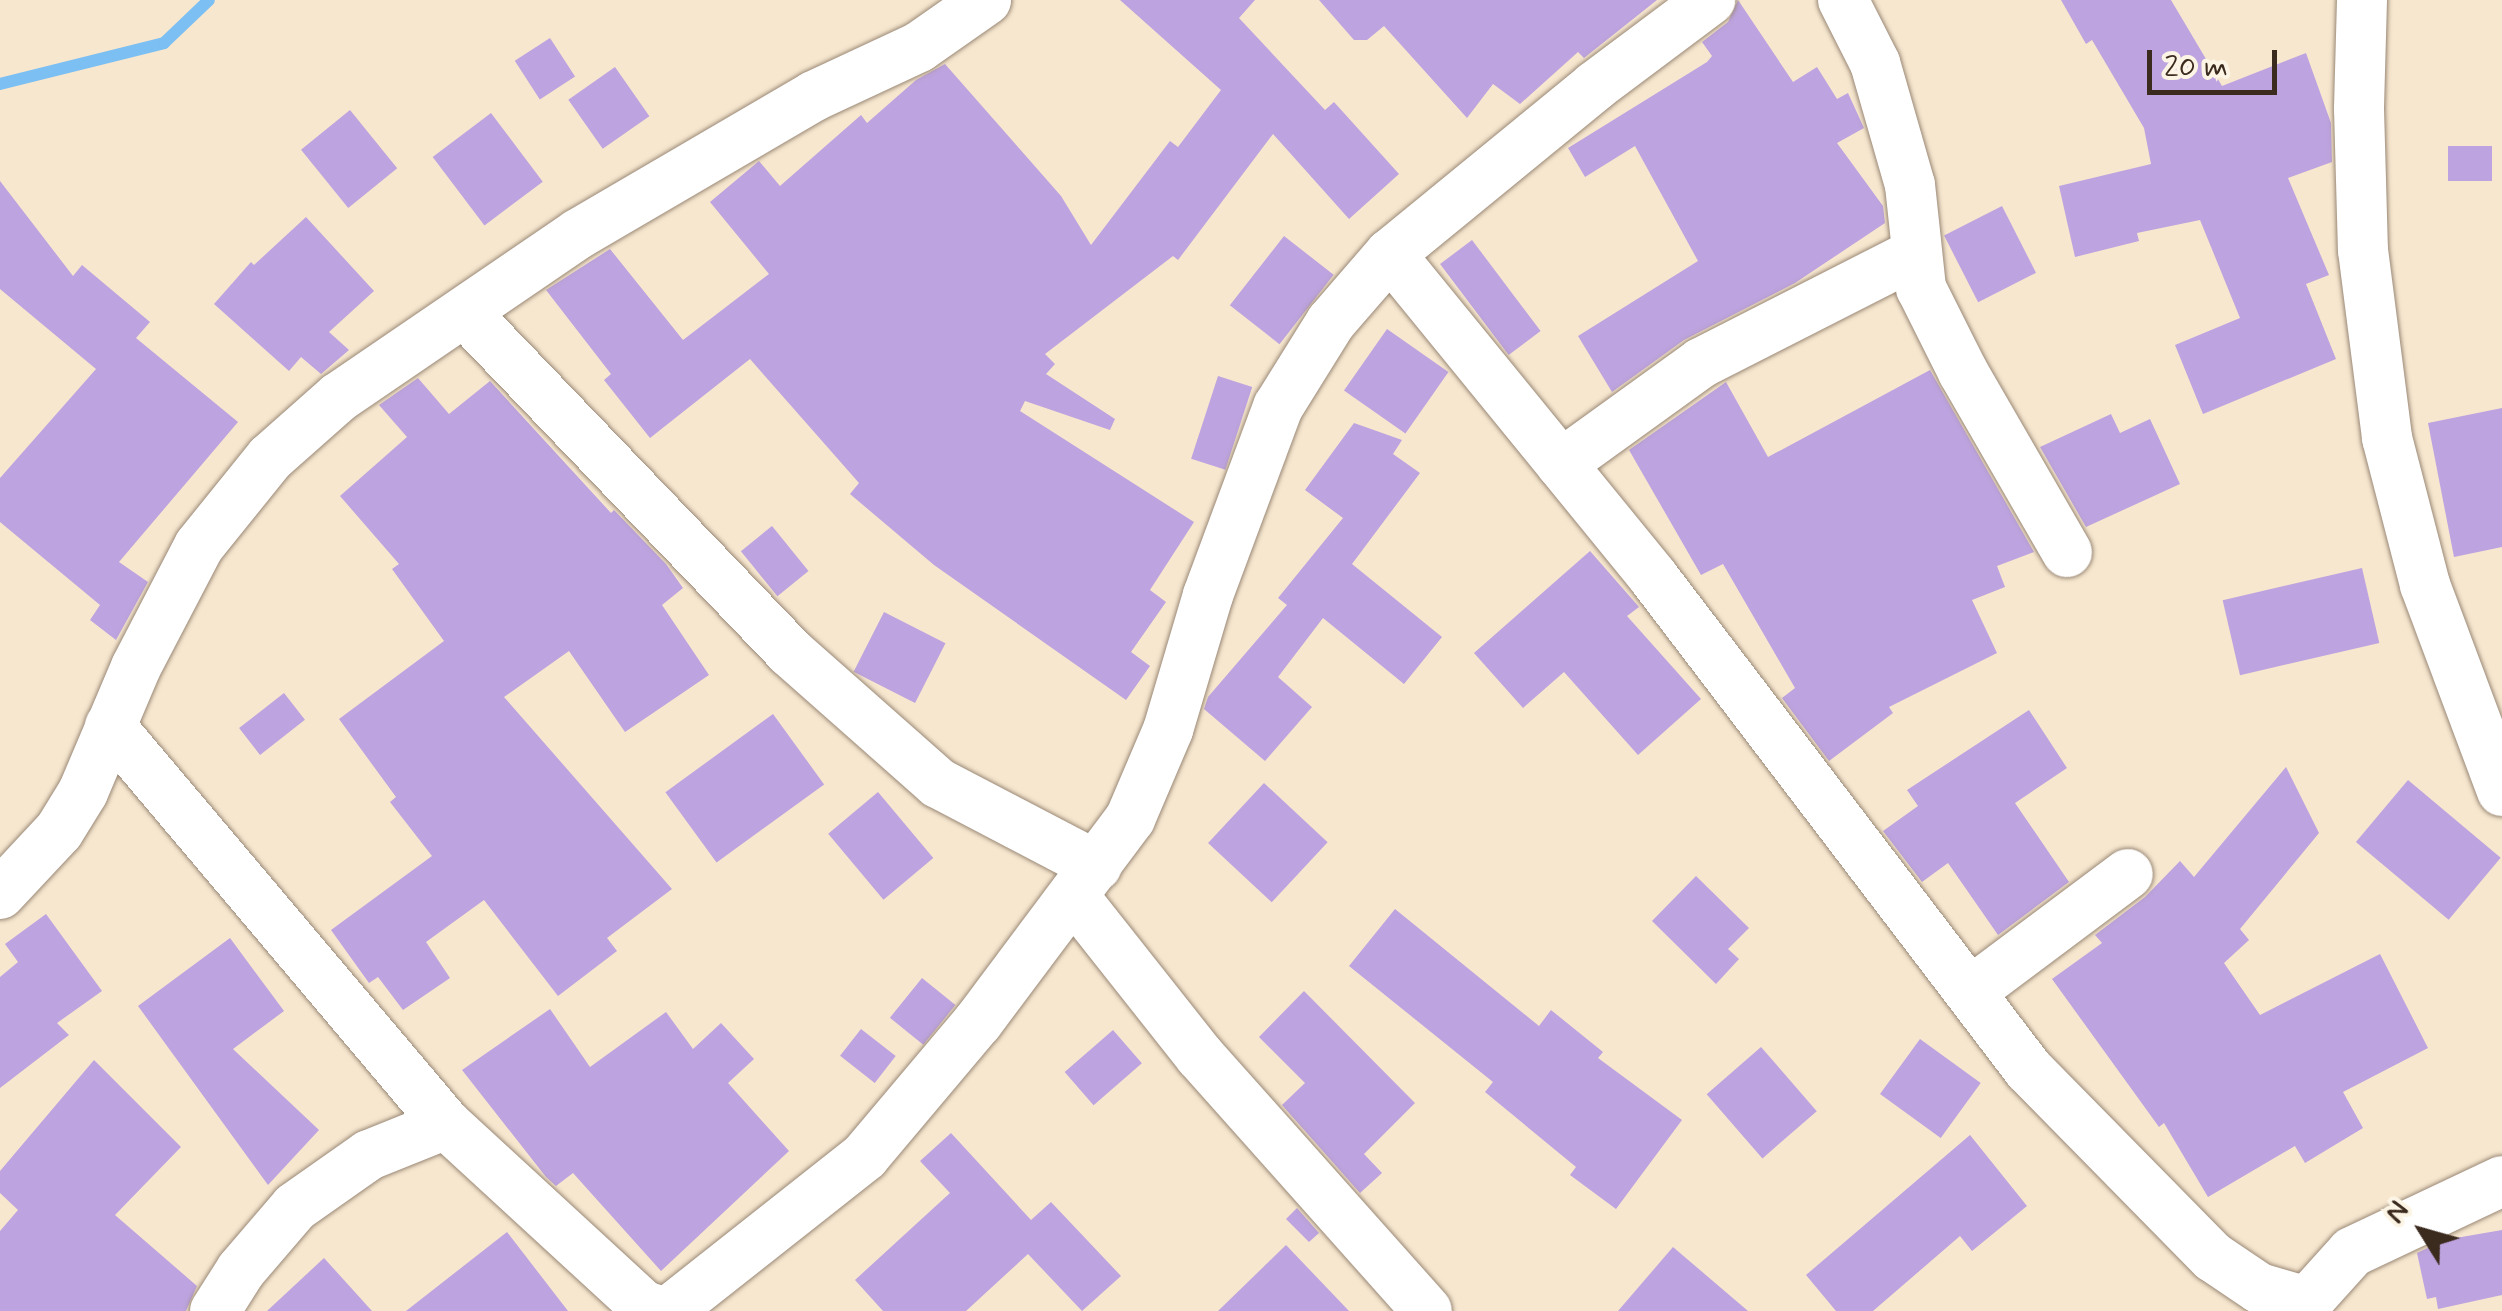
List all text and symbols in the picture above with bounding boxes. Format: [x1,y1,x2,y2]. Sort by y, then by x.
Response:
scale bar [2152,30,2282,92]
text: 20 m [2164,48,2228,87]
north arrow [2372,1181,2472,1281]
text: N [2377,1194,2418,1231]

